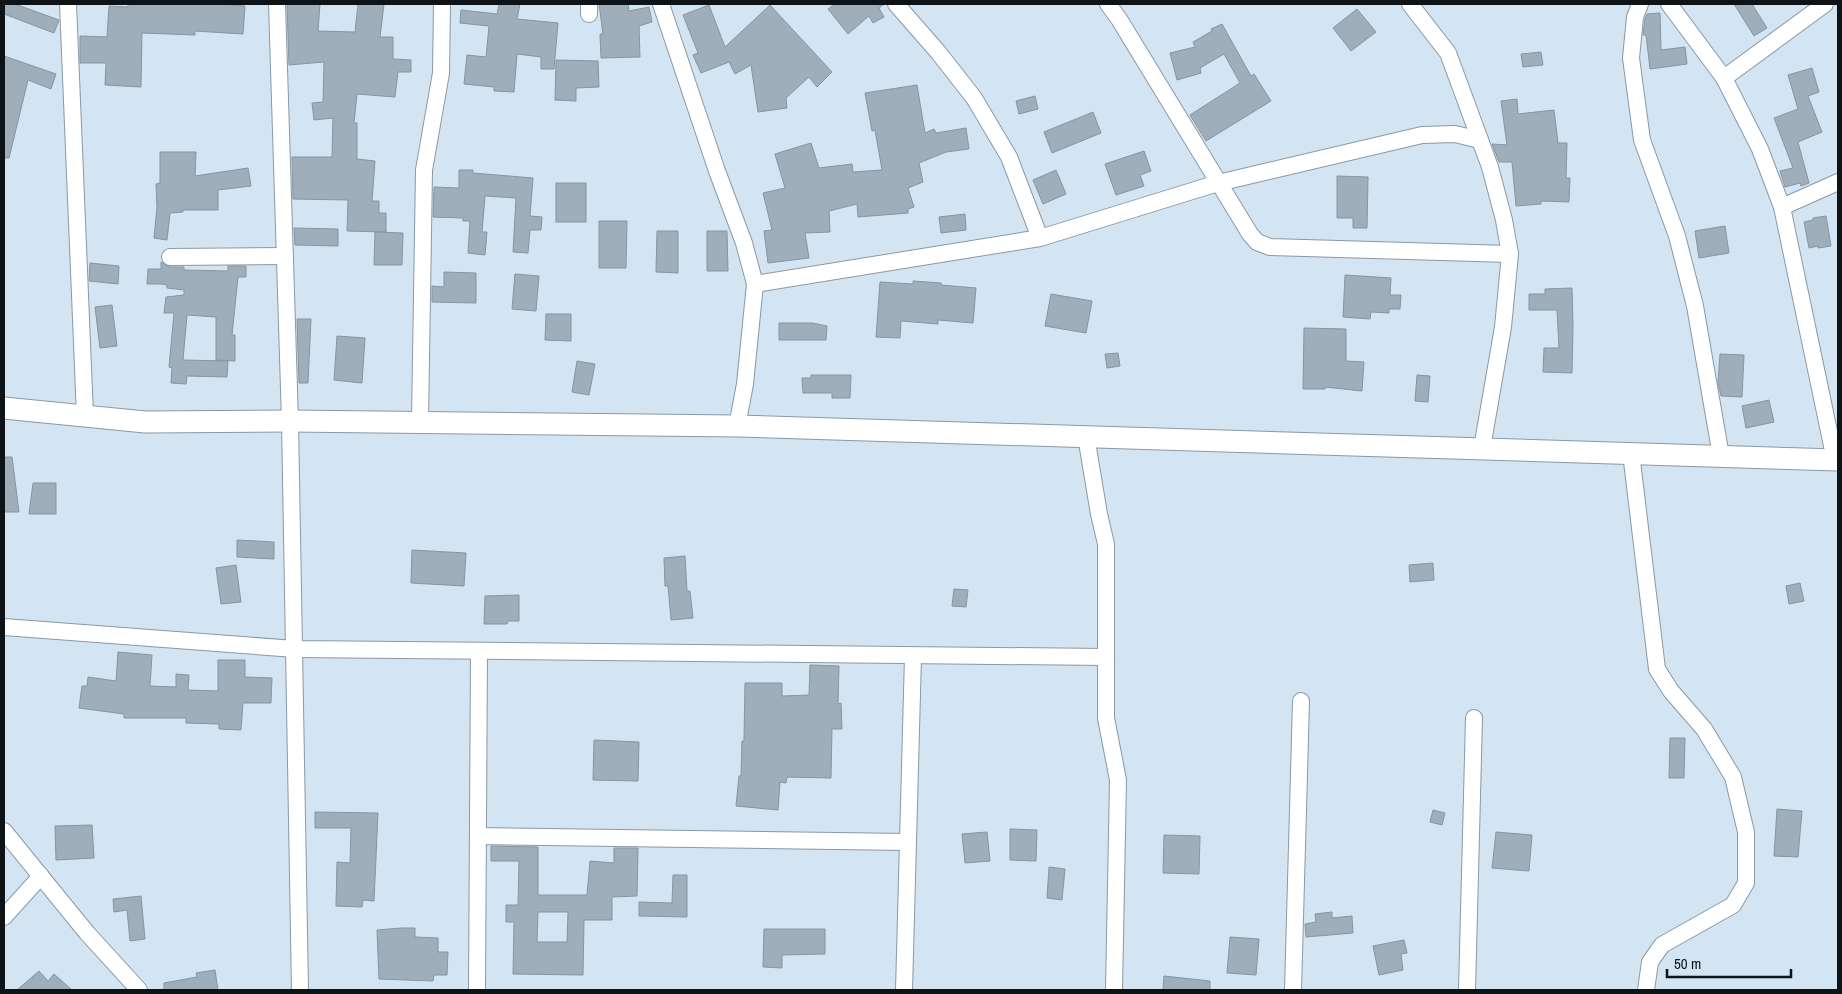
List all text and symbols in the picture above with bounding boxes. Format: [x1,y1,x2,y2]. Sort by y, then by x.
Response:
scale bar [1667,946,1791,978]
text: 50 m [1674,953,1701,974]

